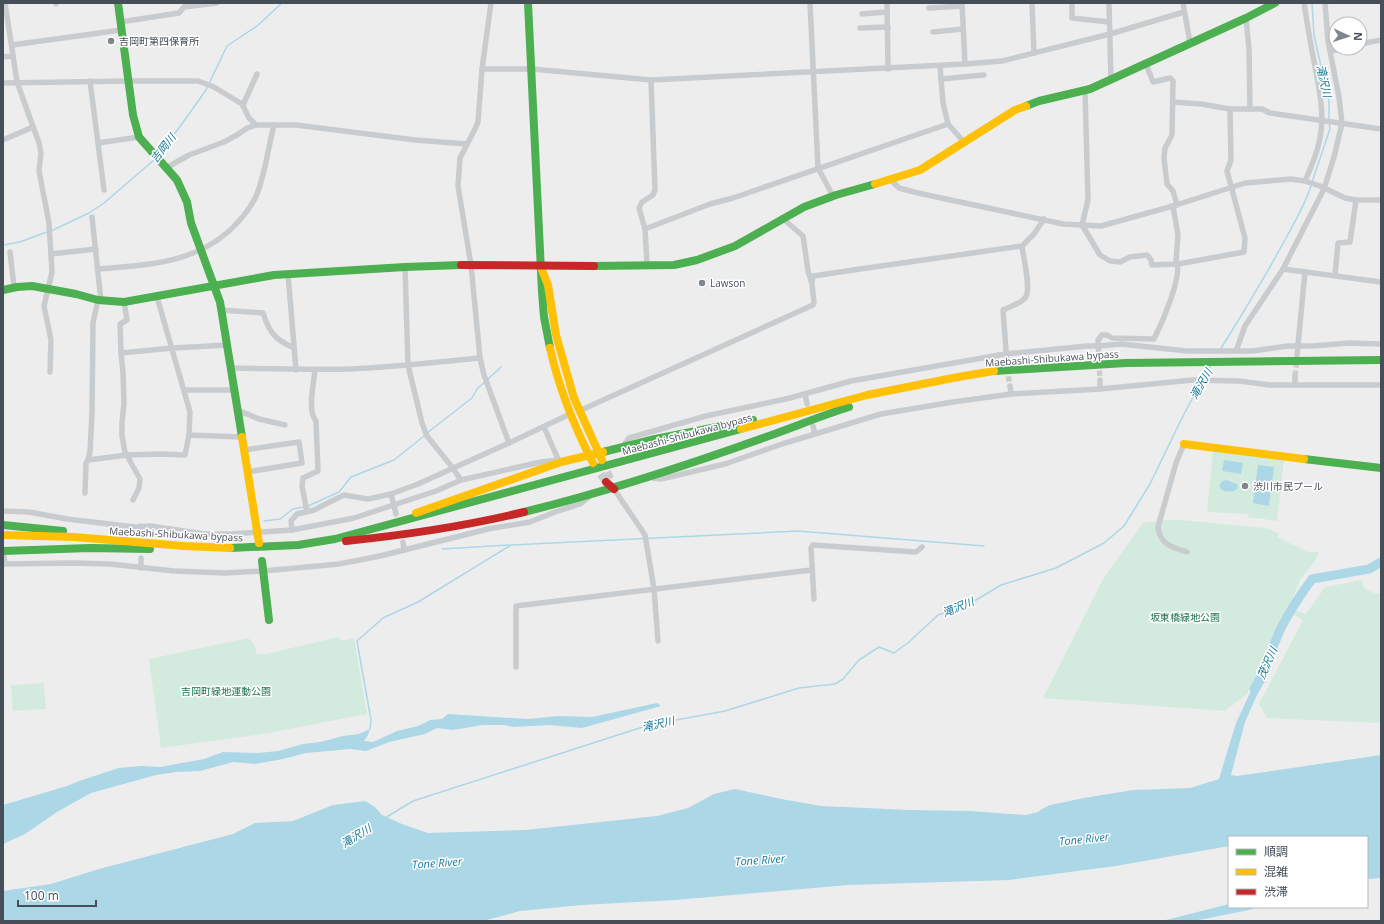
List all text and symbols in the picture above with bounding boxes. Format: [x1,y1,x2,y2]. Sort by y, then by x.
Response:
north arrow [1328,16,1368,56]
text: N [1351,32,1366,41]
place label: 吉岡町第四保育所 [119,34,199,48]
marker: 吉岡町第四保育所 [106,36,116,46]
water label: 滝沢川 [1313,63,1336,100]
water label: 吉岡川 [147,129,179,165]
place label: Lawson [710,276,745,290]
marker: Lawson [697,278,707,288]
street label: Maebashi-Shibukawa bypass [985,346,1120,370]
water label: 滝沢川 [1186,365,1216,402]
street label: Maebashi-Shibukawa bypass [621,410,754,458]
place label: 渋川市民プール [1253,479,1323,493]
marker: 渋川市民プール [1240,481,1250,491]
street label: Maebashi-Shibukawa bypass [109,524,243,545]
water label: 滝沢川 [940,593,977,620]
park label: 坂東橋緑地公園 [1150,610,1220,624]
water label: 茂沢川 [1253,644,1281,681]
park label: 吉岡町緑地運動公園 [181,684,271,698]
water label: 滝沢川 [640,712,677,735]
water label: 滝沢川 [338,820,375,850]
water label: Tone River [1058,828,1110,849]
legend [1228,836,1368,908]
text: 順調 [1264,843,1288,860]
water label: Tone River [734,850,786,869]
water label: Tone River [411,853,463,872]
text: 混雑 [1264,863,1288,880]
scale bar [18,882,96,908]
text: 渋滞 [1264,883,1288,900]
text: 100 m [24,887,59,904]

